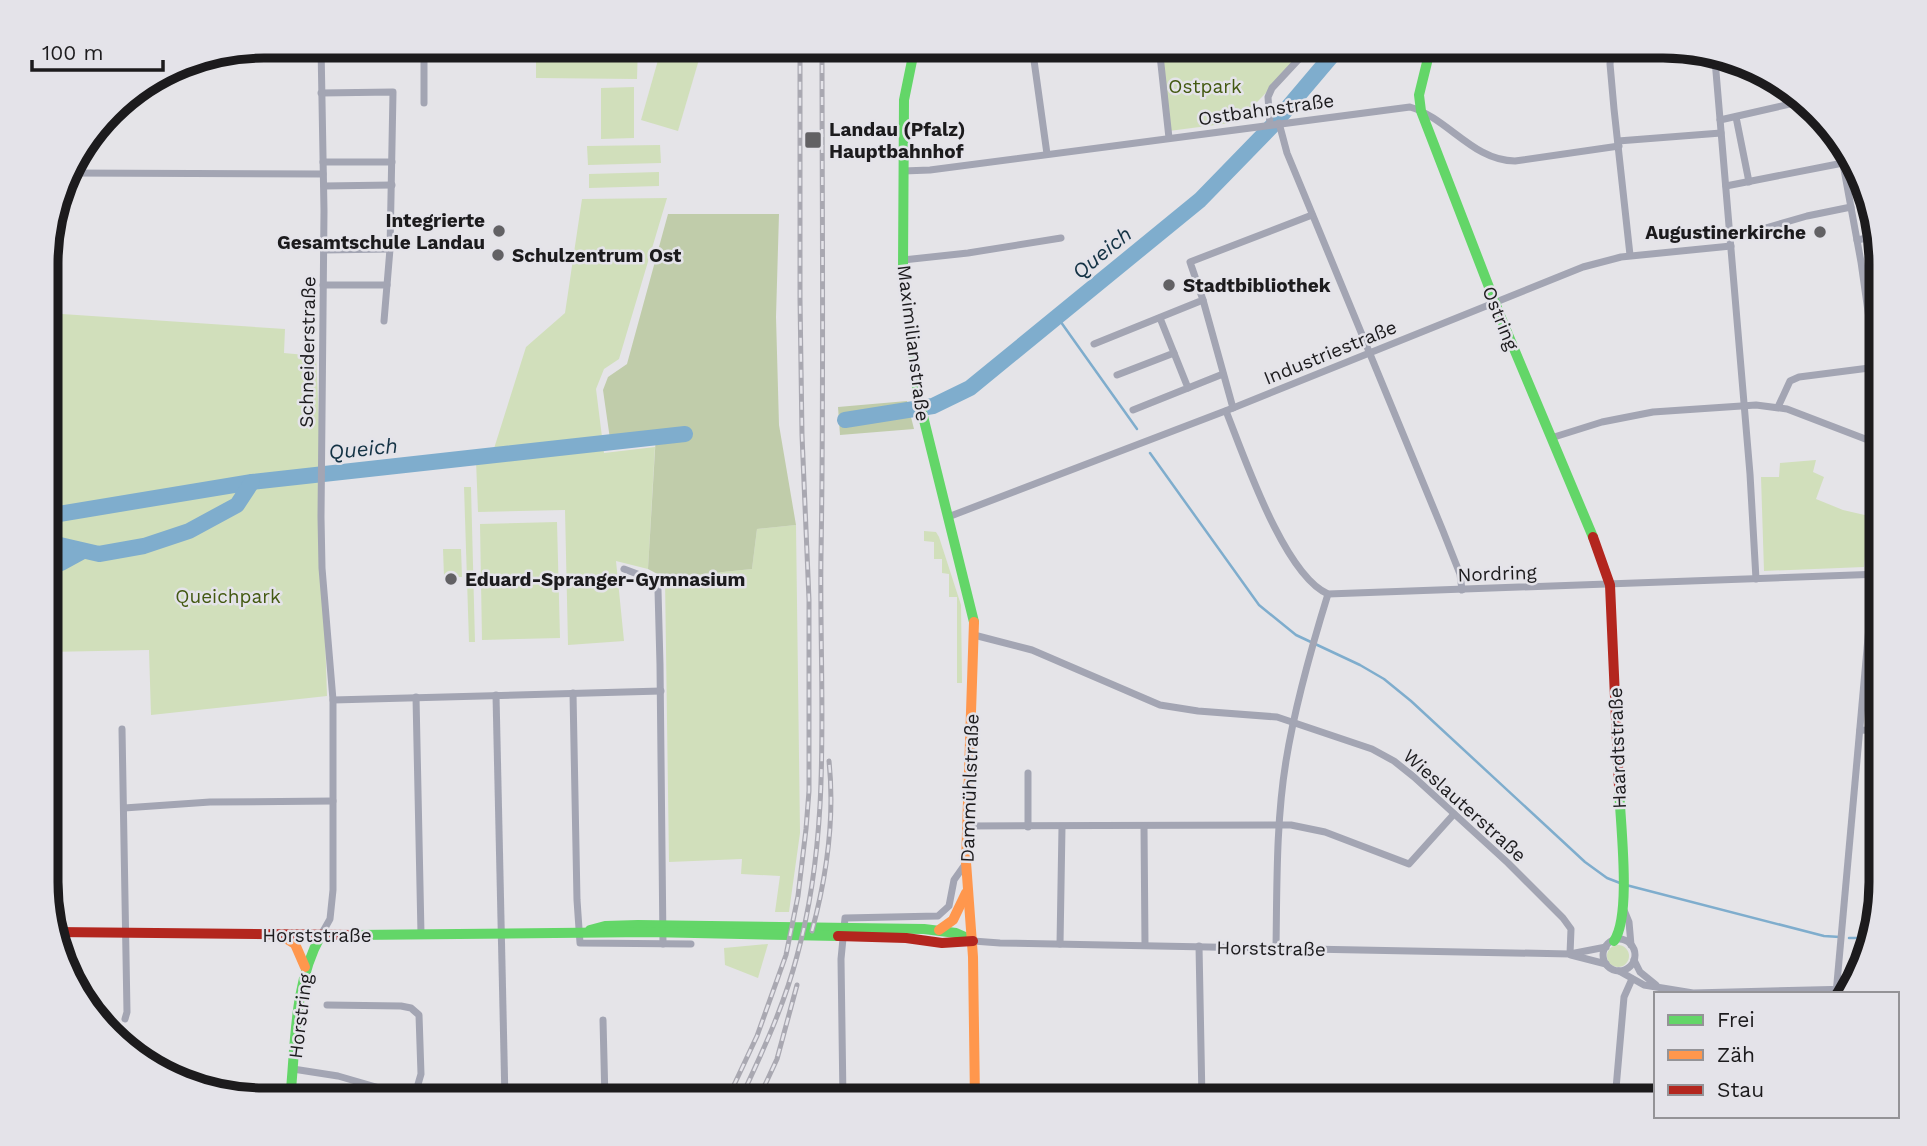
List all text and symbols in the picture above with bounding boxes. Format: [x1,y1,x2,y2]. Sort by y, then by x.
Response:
scale bar [32,28,163,72]
text: 100 m [42,40,104,65]
park label: Ostpark [1168,75,1242,98]
street label: Ostbahnstraße [1196,89,1336,130]
place label: Landau (Pfalz) Hauptbahnhof [829,118,965,163]
marker: Landau (Pfalz) Hauptbahnhof [803,130,823,150]
place label: Integrierte Gesamtschule Landau [277,209,485,254]
water label: Queich [1067,221,1137,284]
place label: Augustinerkirche [1645,221,1806,244]
marker: Integrierte Gesamtschule Landau [491,223,507,239]
marker: Augustinerkirche [1812,224,1828,240]
place label: Schulzentrum Ost [512,244,682,267]
marker: Schulzentrum Ost [490,247,506,263]
street label: Maximilianstraße [892,263,935,423]
place label: Stadtbibliothek [1183,274,1331,297]
street label: Schneiderstraße [295,276,320,428]
marker: Stadtbibliothek [1161,277,1177,293]
street label: Ostring [1477,283,1524,354]
street label: Industriestraße [1260,315,1400,390]
water label: Queich [327,432,399,465]
street label: Nordring [1457,561,1538,586]
place label: Eduard-Spranger-Gymnasium [465,568,745,591]
marker: Eduard-Spranger-Gymnasium [443,571,459,587]
park label: Queichpark [175,585,281,608]
street label: Haardtstraße [1604,687,1631,809]
street label: Dammühlstraße [955,713,984,863]
street label: Wieslauterstraße [1398,744,1531,867]
street label: Horststraße [262,924,372,947]
street label: Horststraße [1216,936,1326,961]
street label: Horstring [284,971,317,1060]
legend [1654,992,1899,1118]
text: Frei [1717,1007,1755,1032]
text: Zäh [1717,1042,1755,1067]
text: Stau [1717,1077,1764,1102]

